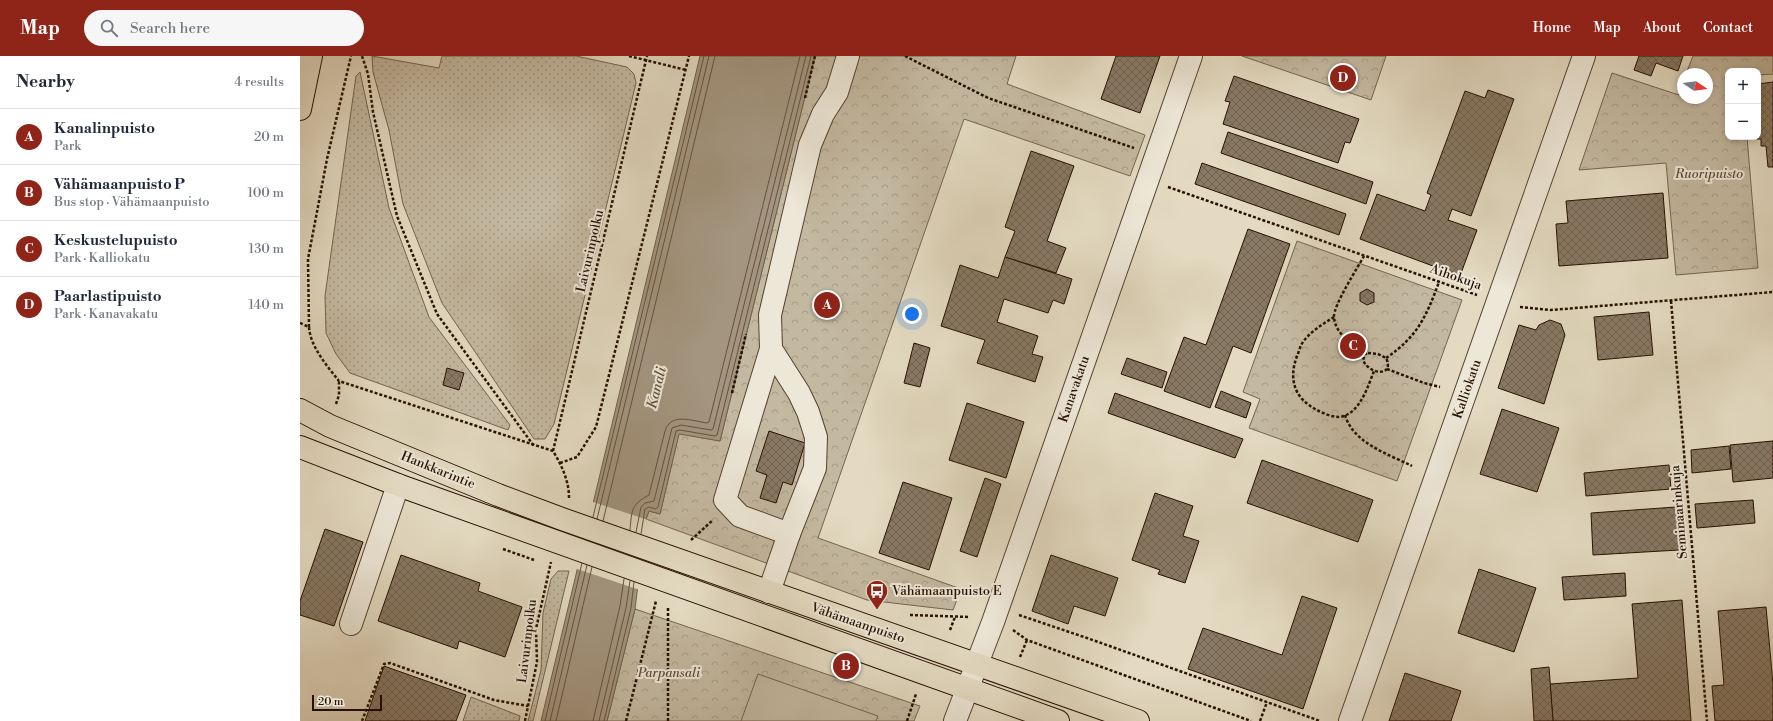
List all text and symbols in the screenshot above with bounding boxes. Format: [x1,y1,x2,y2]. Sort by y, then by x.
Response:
search box [84,10,364,46]
text: Map [20,16,60,40]
icon: search [98,17,120,39]
text: Search here [130,19,210,38]
text: Home [1533,19,1571,37]
text: Map [1593,19,1621,37]
text: About [1643,19,1681,37]
text: Contact [1703,19,1753,37]
pin: D [1330,63,1356,93]
north arrow [1677,68,1713,104]
map controls [1725,68,1761,140]
button: + [1725,68,1761,104]
text: Nearby [16,71,75,93]
text: 4 results [234,74,284,90]
button: − [1725,104,1761,140]
text: Kanalinpuisto [54,119,155,138]
text: A [24,129,34,145]
text: 20 m [254,129,284,145]
text: Park [54,138,81,154]
park label: Ruoripuisto [1674,166,1743,182]
text: Vähämaanpuisto P [54,175,185,194]
text: B [24,185,34,201]
text: 100 m [248,185,284,201]
text: Bus stop · Vähämaanpuisto [54,194,210,210]
street label: Laivurinpolku [573,207,607,294]
text: Keskustelupuisto [54,231,178,250]
text: C [24,241,34,257]
text: 130 m [249,241,284,257]
text: Park · Kalliokatu [54,250,150,266]
street label: Aihokuja [1427,260,1484,293]
text: Paarlastipuisto [54,287,162,306]
pin: A [814,290,840,320]
text: D [24,297,34,313]
text: 140 m [248,297,284,313]
your location [902,304,922,324]
text: Park · Kanavakatu [54,306,158,322]
pin: C [1340,331,1366,361]
street label: Kanavakatu [1055,353,1093,425]
street label: Kalliokatu [1449,357,1485,421]
water label: Kanali [643,365,671,411]
street label: Hankkarintie [399,448,478,492]
street label: Seminaarinkuja [1667,464,1691,560]
bus stop icon: Vähämaanpuisto E [864,578,890,611]
place label: Vähämaanpuisto E [891,583,1002,599]
street label: Laivurinpolku [514,597,540,684]
street label: Vähämaanpuisto [808,599,907,647]
pin: B [833,651,859,681]
park label: Parpansali [637,665,701,681]
scale bar [312,693,382,712]
text: 20 m [318,695,343,709]

